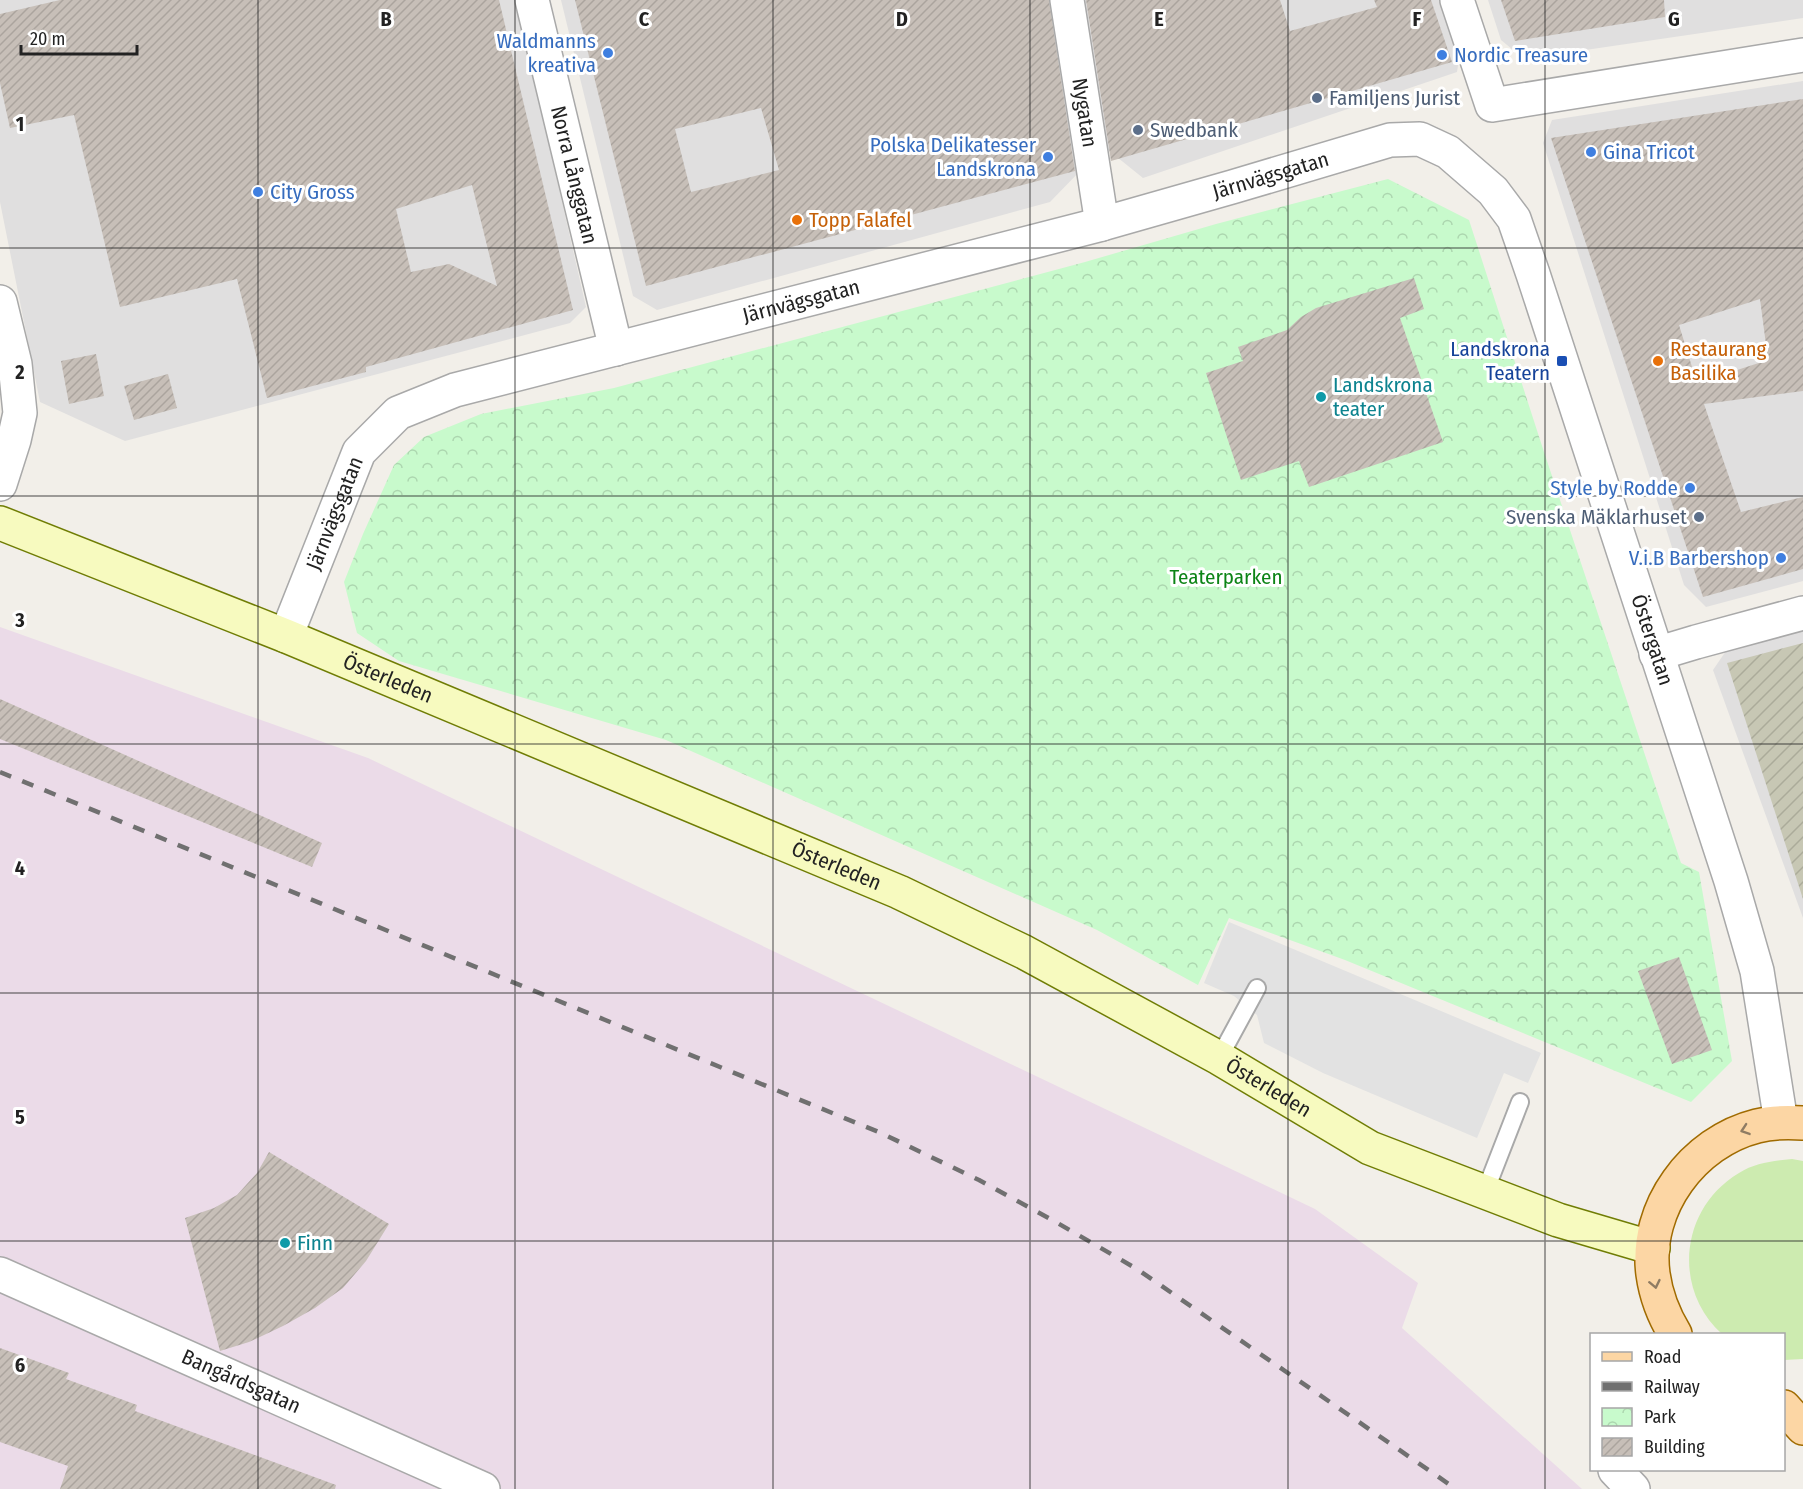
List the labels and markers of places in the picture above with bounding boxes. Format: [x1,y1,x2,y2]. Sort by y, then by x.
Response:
place label: Waldmanns kreativa [497,28,596,78]
place label: Nordic Treasure [1454,42,1588,68]
marker: Waldmanns kreativa [601,46,615,60]
marker: Nordic Treasure [1435,48,1449,62]
place label: Familjens Jurist [1329,85,1460,111]
marker: Familjens Jurist [1310,91,1324,105]
place label: Swedbank [1150,117,1238,143]
marker: Swedbank [1131,123,1145,137]
place label: Polska Delikatesser Landskrona [870,132,1037,182]
place label: Gina Tricot [1603,139,1695,165]
marker: Gina Tricot [1584,145,1598,159]
marker: Polska Delikatesser Landskrona [1041,150,1055,164]
place label: City Gross [270,179,355,205]
marker: City Gross [251,185,265,199]
place label: Topp Falafel [809,207,912,233]
marker: Topp Falafel [790,213,804,227]
place label: Landskrona Teatern [1450,336,1550,386]
place label: Restaurang Basilika [1670,336,1766,386]
marker: Landskrona Teatern [1555,354,1569,368]
marker: Restaurang Basilika [1651,354,1665,368]
place label: Landskrona teater [1333,372,1433,422]
marker: Landskrona teater [1314,390,1328,404]
place label: Style by Rodde [1550,475,1678,501]
marker: Style by Rodde [1683,481,1697,495]
place label: Svenska Mäklarhuset [1506,504,1687,530]
marker: Svenska Mäklarhuset [1692,510,1706,524]
place label: V.i.B Barbershop [1629,545,1769,571]
marker: V.i.B Barbershop [1774,551,1788,565]
place label: Finn [297,1230,333,1256]
marker: Finn [278,1236,292,1250]

